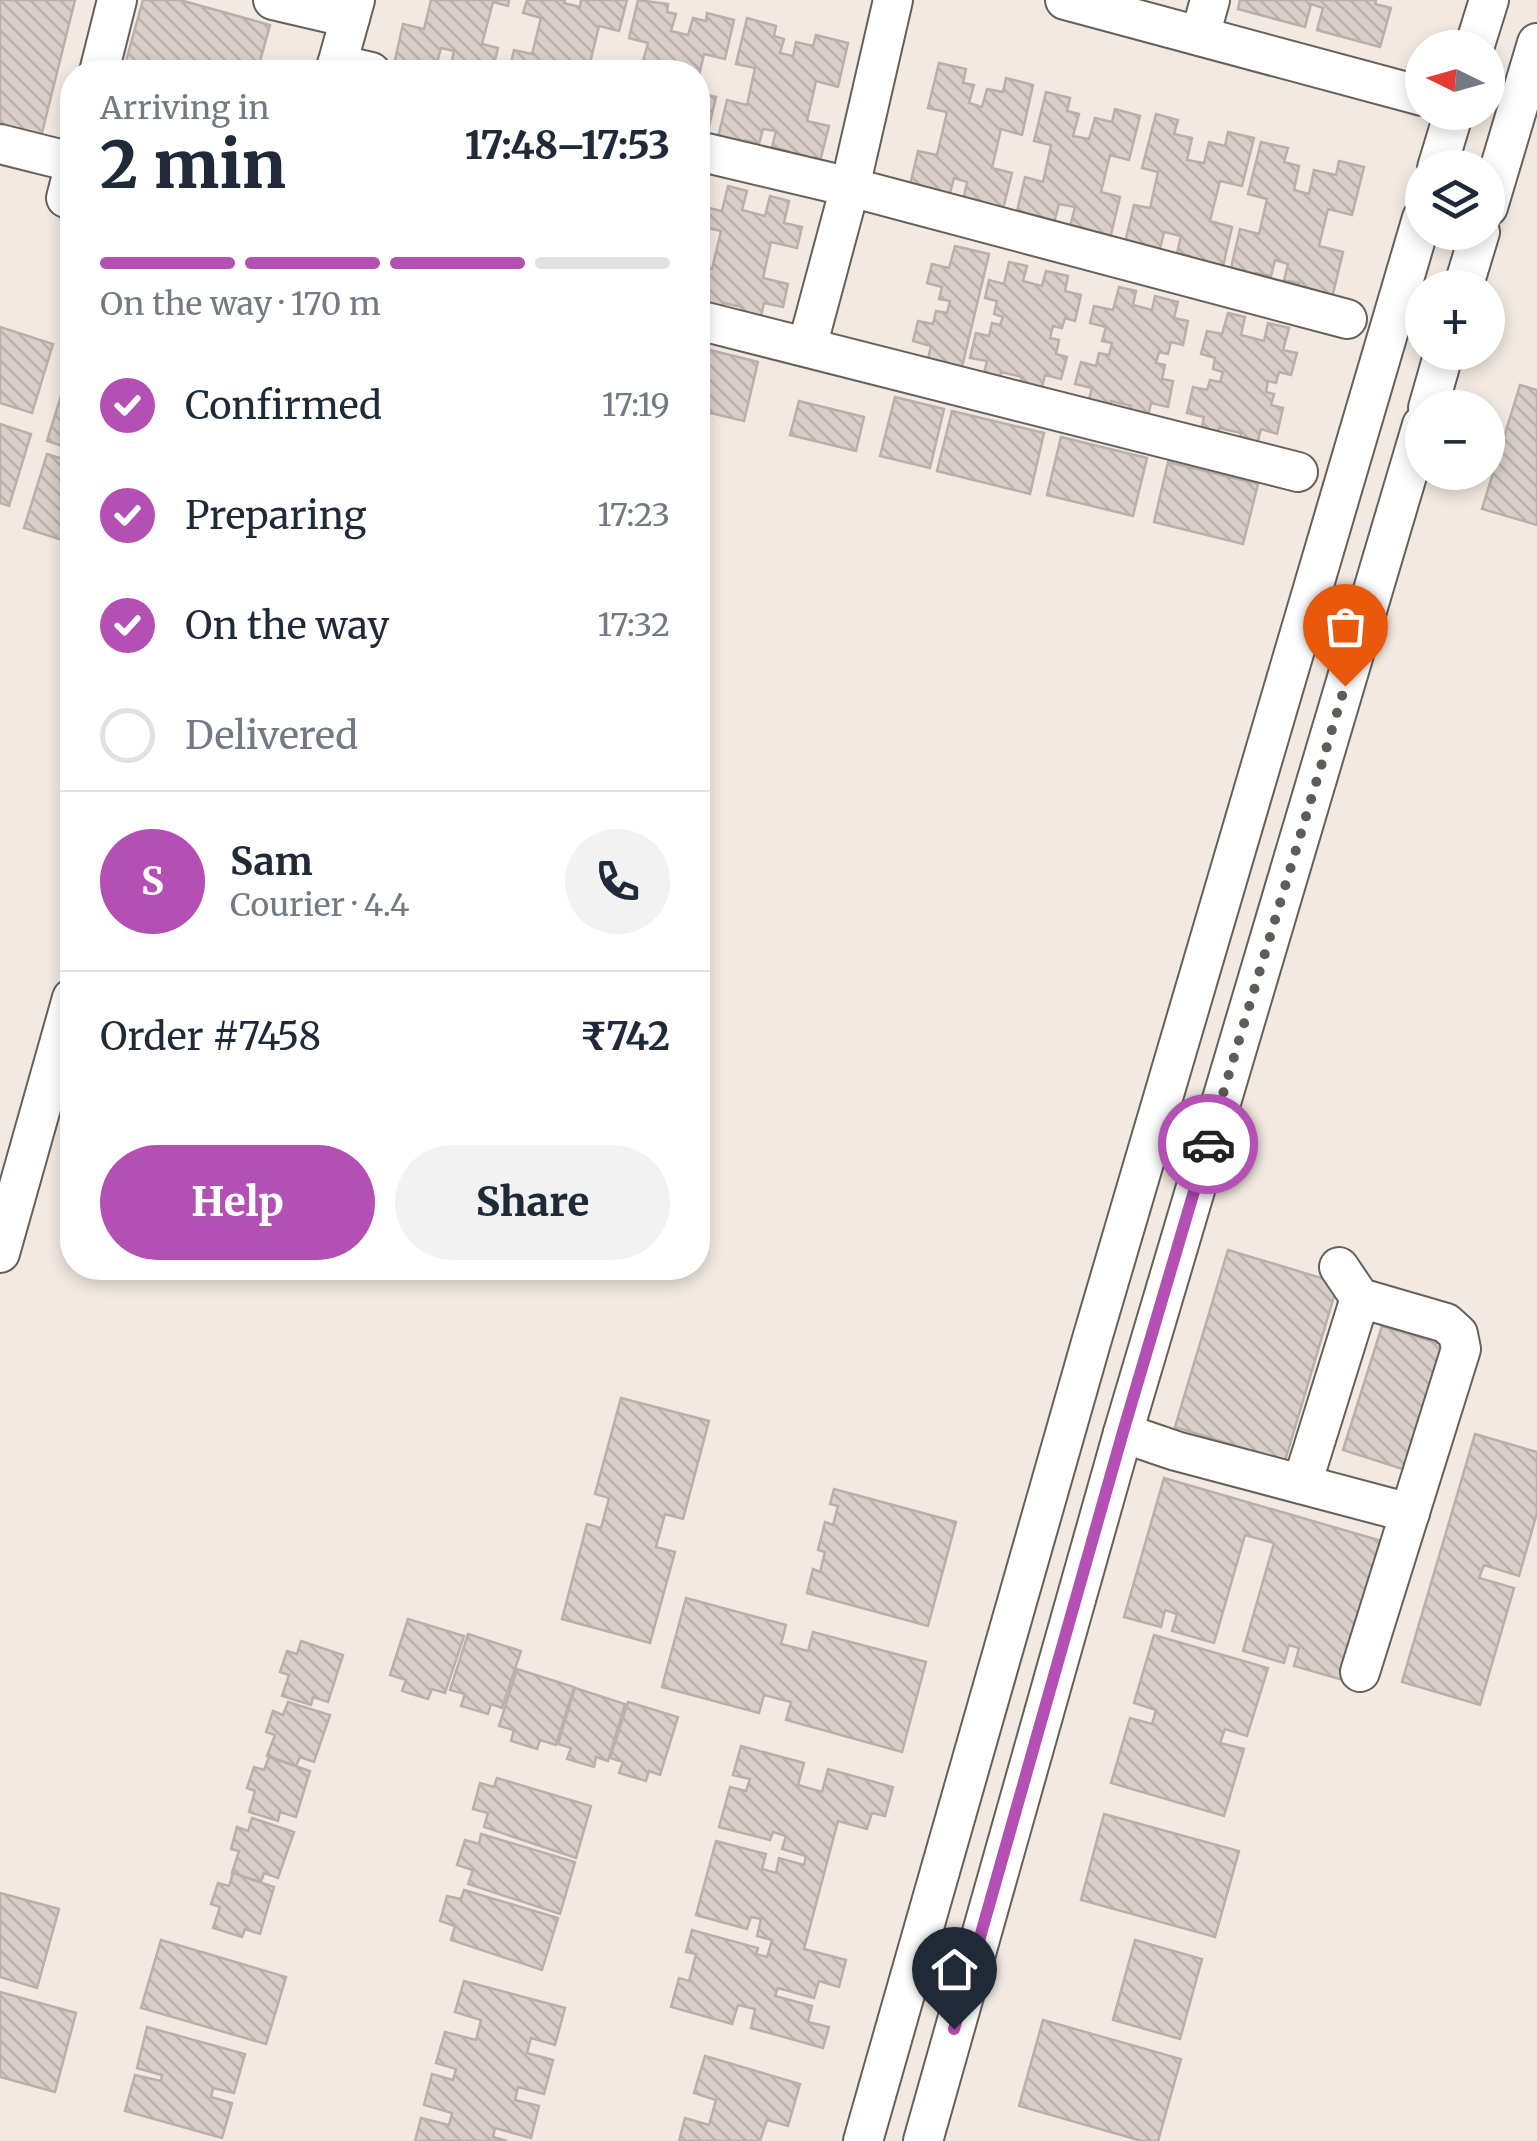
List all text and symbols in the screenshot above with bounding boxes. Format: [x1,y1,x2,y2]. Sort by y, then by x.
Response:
north arrow [1405,30,1505,130]
map controls [1405,30,1505,490]
text: Arriving in [100,88,269,128]
text: 17:48–17:53 [465,122,670,169]
text: 2 min [100,124,286,206]
button: layers [1405,150,1505,250]
button: + [1405,270,1505,370]
text: On the way · 170 m [100,284,381,324]
icon: check [100,378,155,433]
text: Confirmed [185,382,382,429]
text: 17:19 [602,385,670,425]
button: − [1405,390,1505,490]
icon: check [100,488,155,543]
text: Preparing [185,492,367,539]
text: 17:23 [597,495,670,535]
pin [1303,584,1388,687]
icon: check [100,598,155,653]
icon: bag [1318,599,1373,654]
text: On the way [185,602,389,649]
text: 17:32 [598,605,670,645]
text: Delivered [185,712,358,759]
button: phone [565,829,670,934]
text: Sam [230,838,313,885]
text: S [141,858,164,905]
text: Courier · 4.4 [230,885,410,925]
text: Order #7458 [100,1013,321,1060]
text: ₹742 [580,1013,670,1060]
courier [1158,1094,1258,1194]
icon: car [1181,1117,1236,1172]
button: Help [100,1145,375,1260]
button: Share [395,1145,670,1260]
pin [912,1927,997,2030]
icon: home [927,1942,982,1997]

